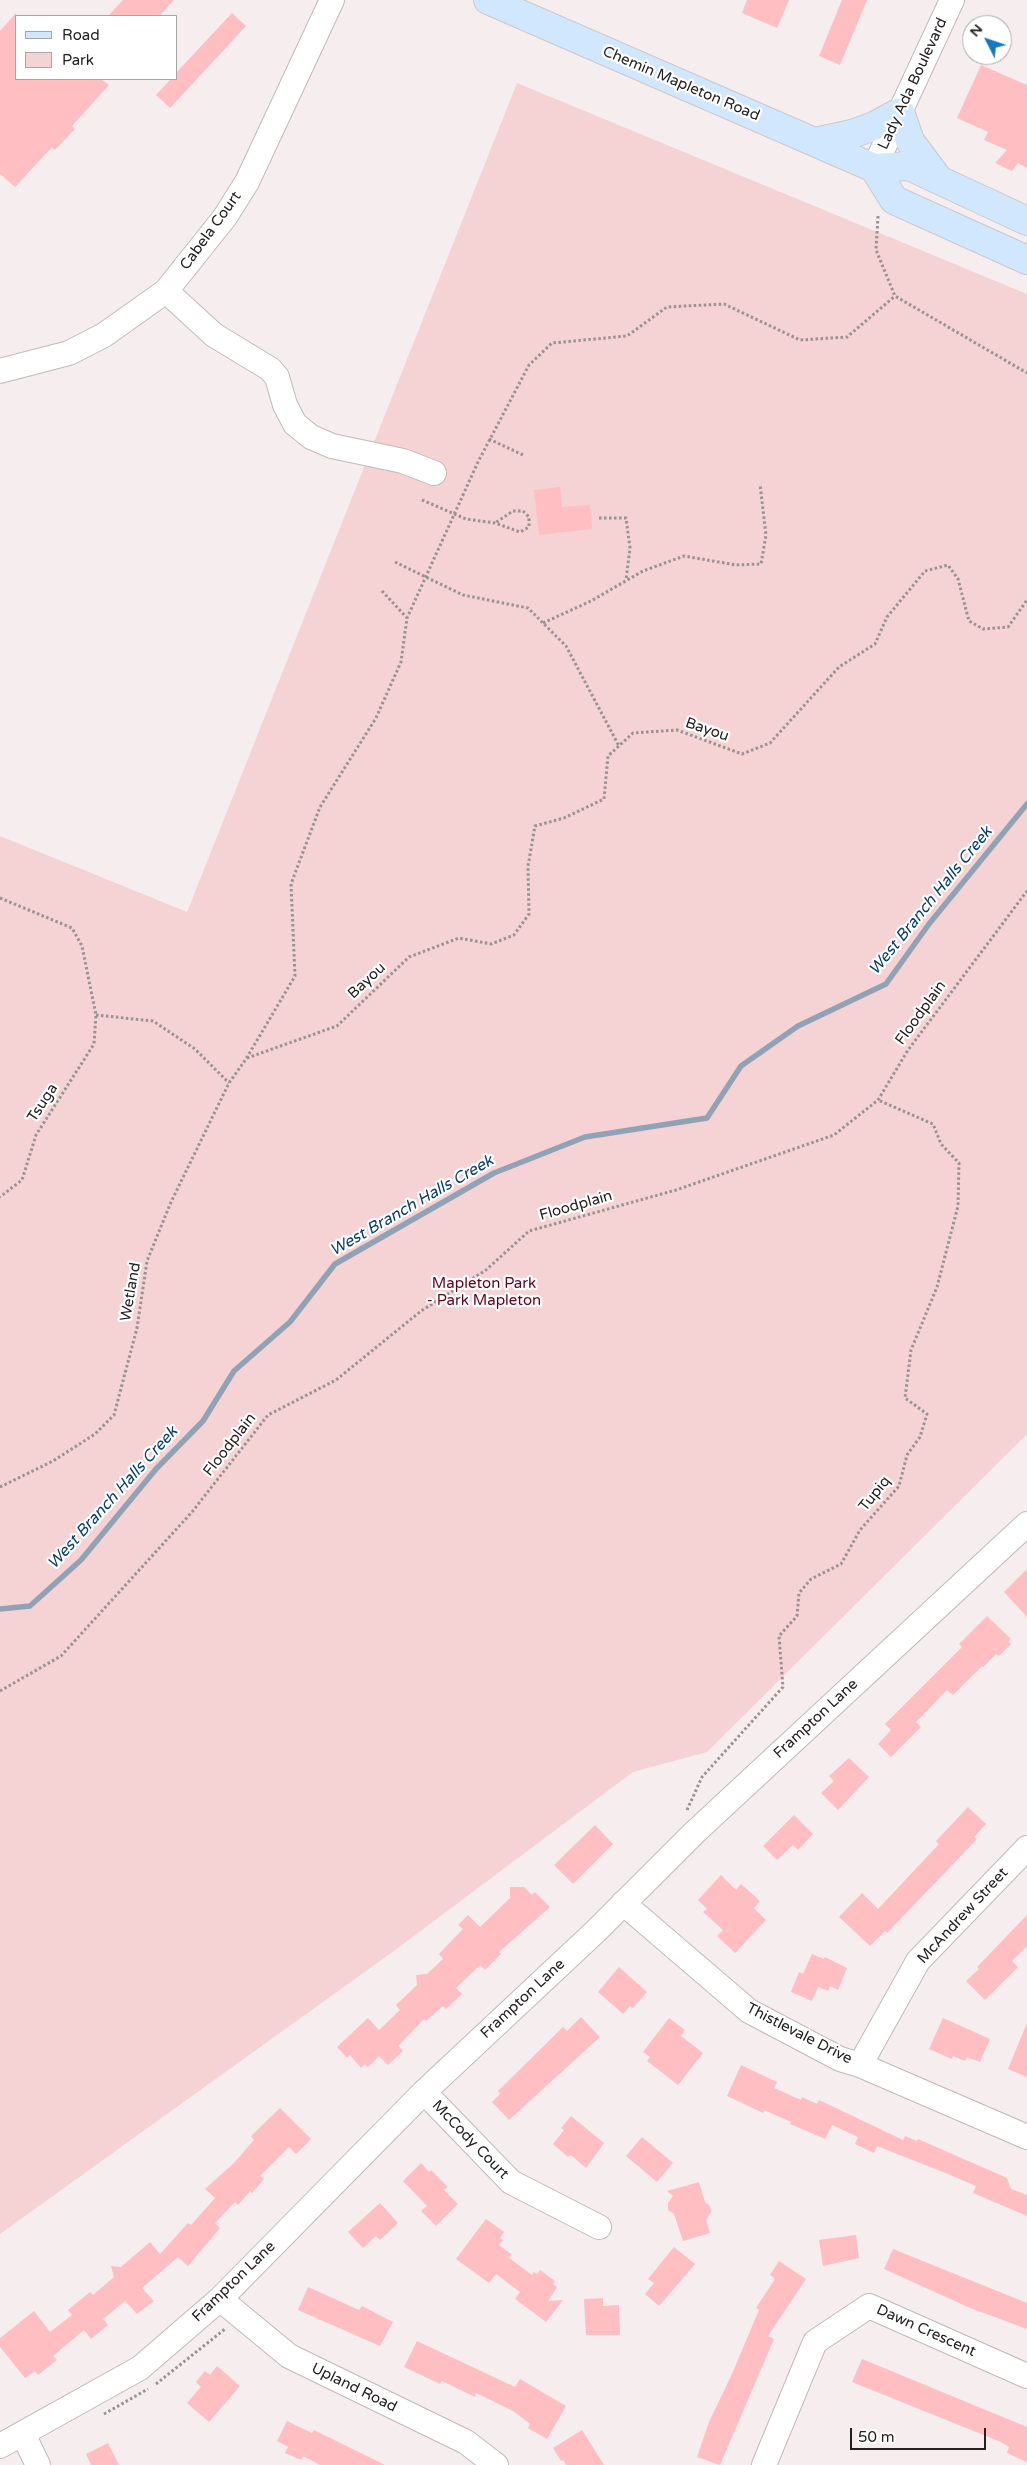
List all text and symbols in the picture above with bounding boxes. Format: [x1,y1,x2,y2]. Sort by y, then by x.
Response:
legend [15,15,178,80]
street label: Lady Ada Boulevard [875,15,951,153]
north arrow [962,15,1012,65]
text: N [966,21,986,40]
text: Road [62,26,100,44]
street label: Chemin Mapleton Road [600,43,762,125]
text: Park [62,51,94,69]
street label: Cabela Court [176,188,246,274]
street label: Bayou [683,714,731,746]
water label: West Branch Halls Creek [865,823,997,979]
street label: Bayou [344,959,390,1003]
street label: Floodplain [892,977,950,1049]
street label: Tsuga [24,1080,62,1126]
water label: West Branch Halls Creek [327,1151,497,1261]
street label: Floodplain [537,1187,615,1225]
street label: Wetland [117,1261,145,1323]
park label: Mapleton Park - Park Mapleton [427,1275,541,1310]
street label: Floodplain [200,1410,260,1480]
water label: West Branch Halls Creek [44,1423,182,1573]
street label: Tupiq [855,1473,895,1515]
street label: Frampton Lane [770,1675,862,1763]
street label: McAndrew Street [914,1864,1012,1968]
street label: Frampton Lane [477,1955,569,2043]
street label: Thistlevale Drive [743,2000,855,2068]
street label: McCody Court [428,2097,512,2183]
street label: Frampton Lane [189,2238,279,2326]
street label: Dawn Crescent [873,2301,979,2361]
street label: Upland Road [308,2360,400,2416]
scale bar [852,2418,988,2450]
text: 50 m [858,2428,895,2446]

